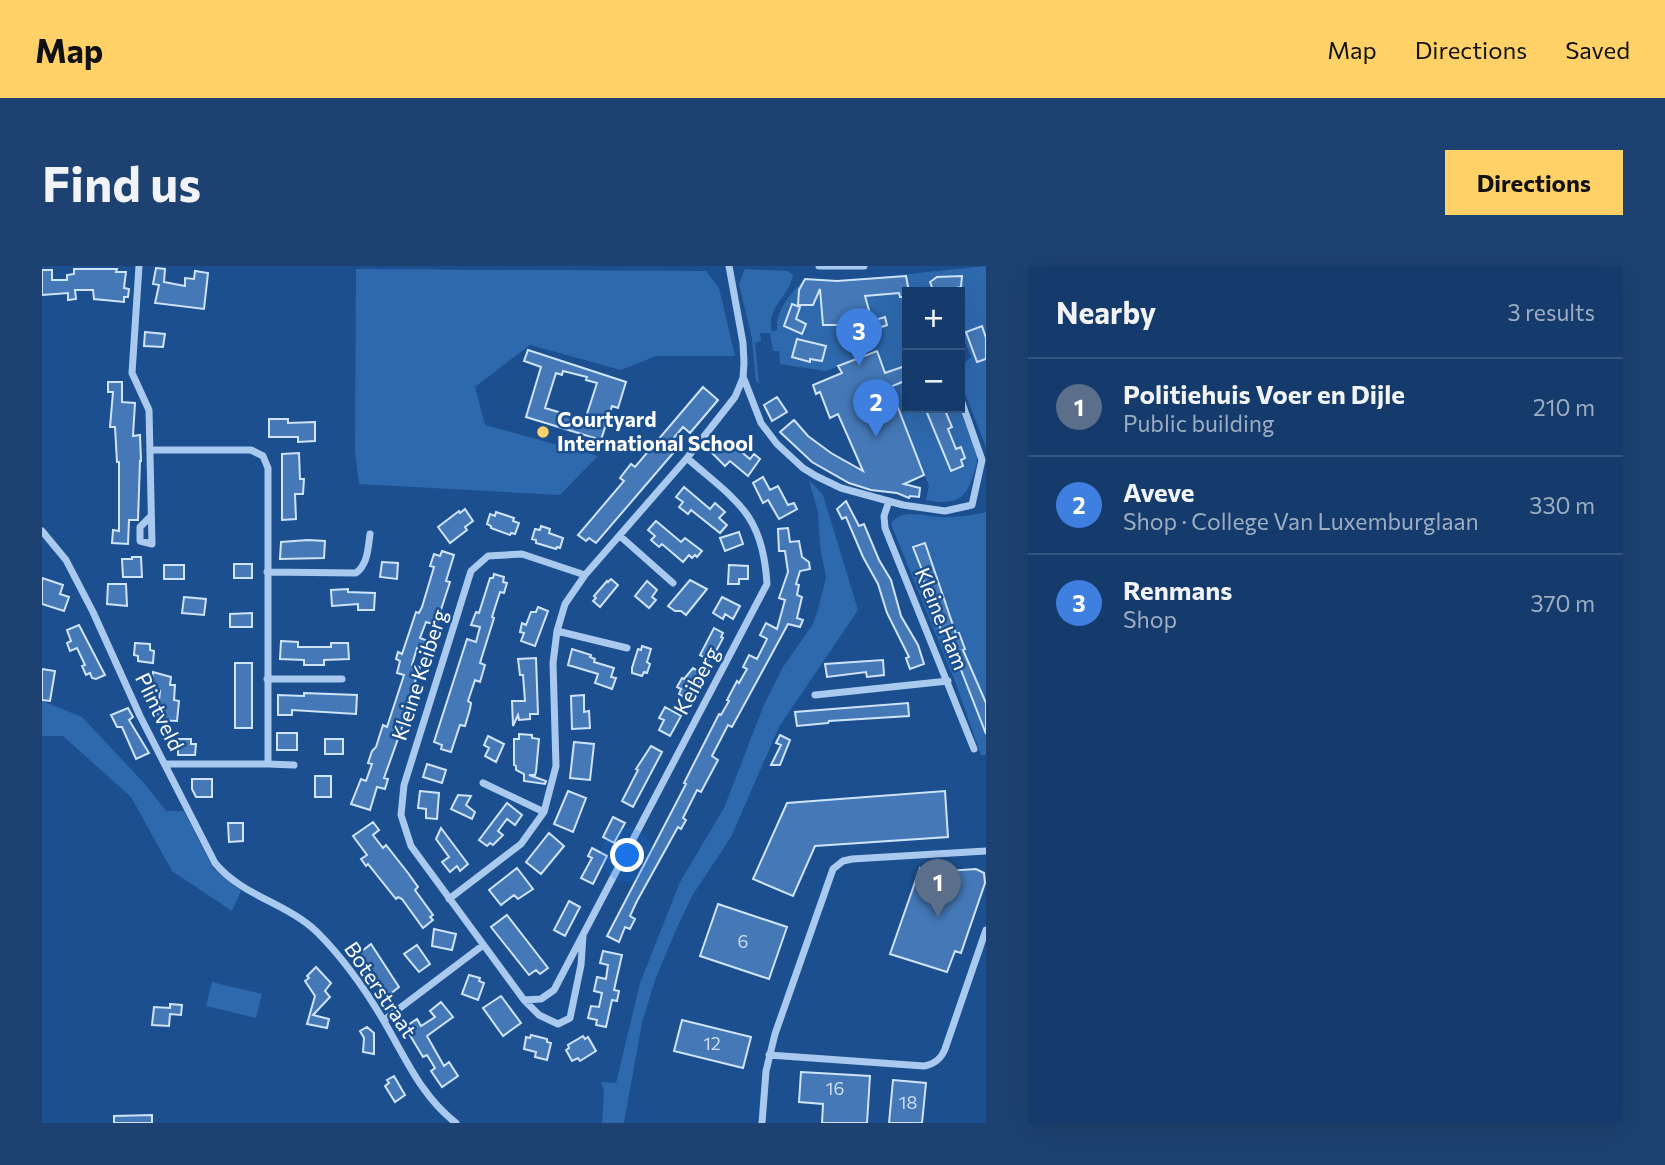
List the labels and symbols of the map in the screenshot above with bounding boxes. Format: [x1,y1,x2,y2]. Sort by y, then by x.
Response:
pin: 3 [836,308,882,366]
pin: 2 [853,379,899,437]
place label: Courtyard International School [557,406,753,455]
marker: Courtyard International School [535,424,551,440]
street label: Kleine Ham [911,564,974,673]
street label: Kleine Keiberg [386,606,451,743]
street label: Keiberg [667,642,724,718]
street label: Plintveld [131,668,190,754]
your location [610,838,644,872]
pin: 1 [915,859,961,917]
house number: 6 [738,930,748,952]
street label: Boterstraat [340,936,422,1042]
house number: 12 [703,1032,721,1054]
house number: 16 [826,1077,844,1099]
house number: 18 [899,1091,917,1113]

